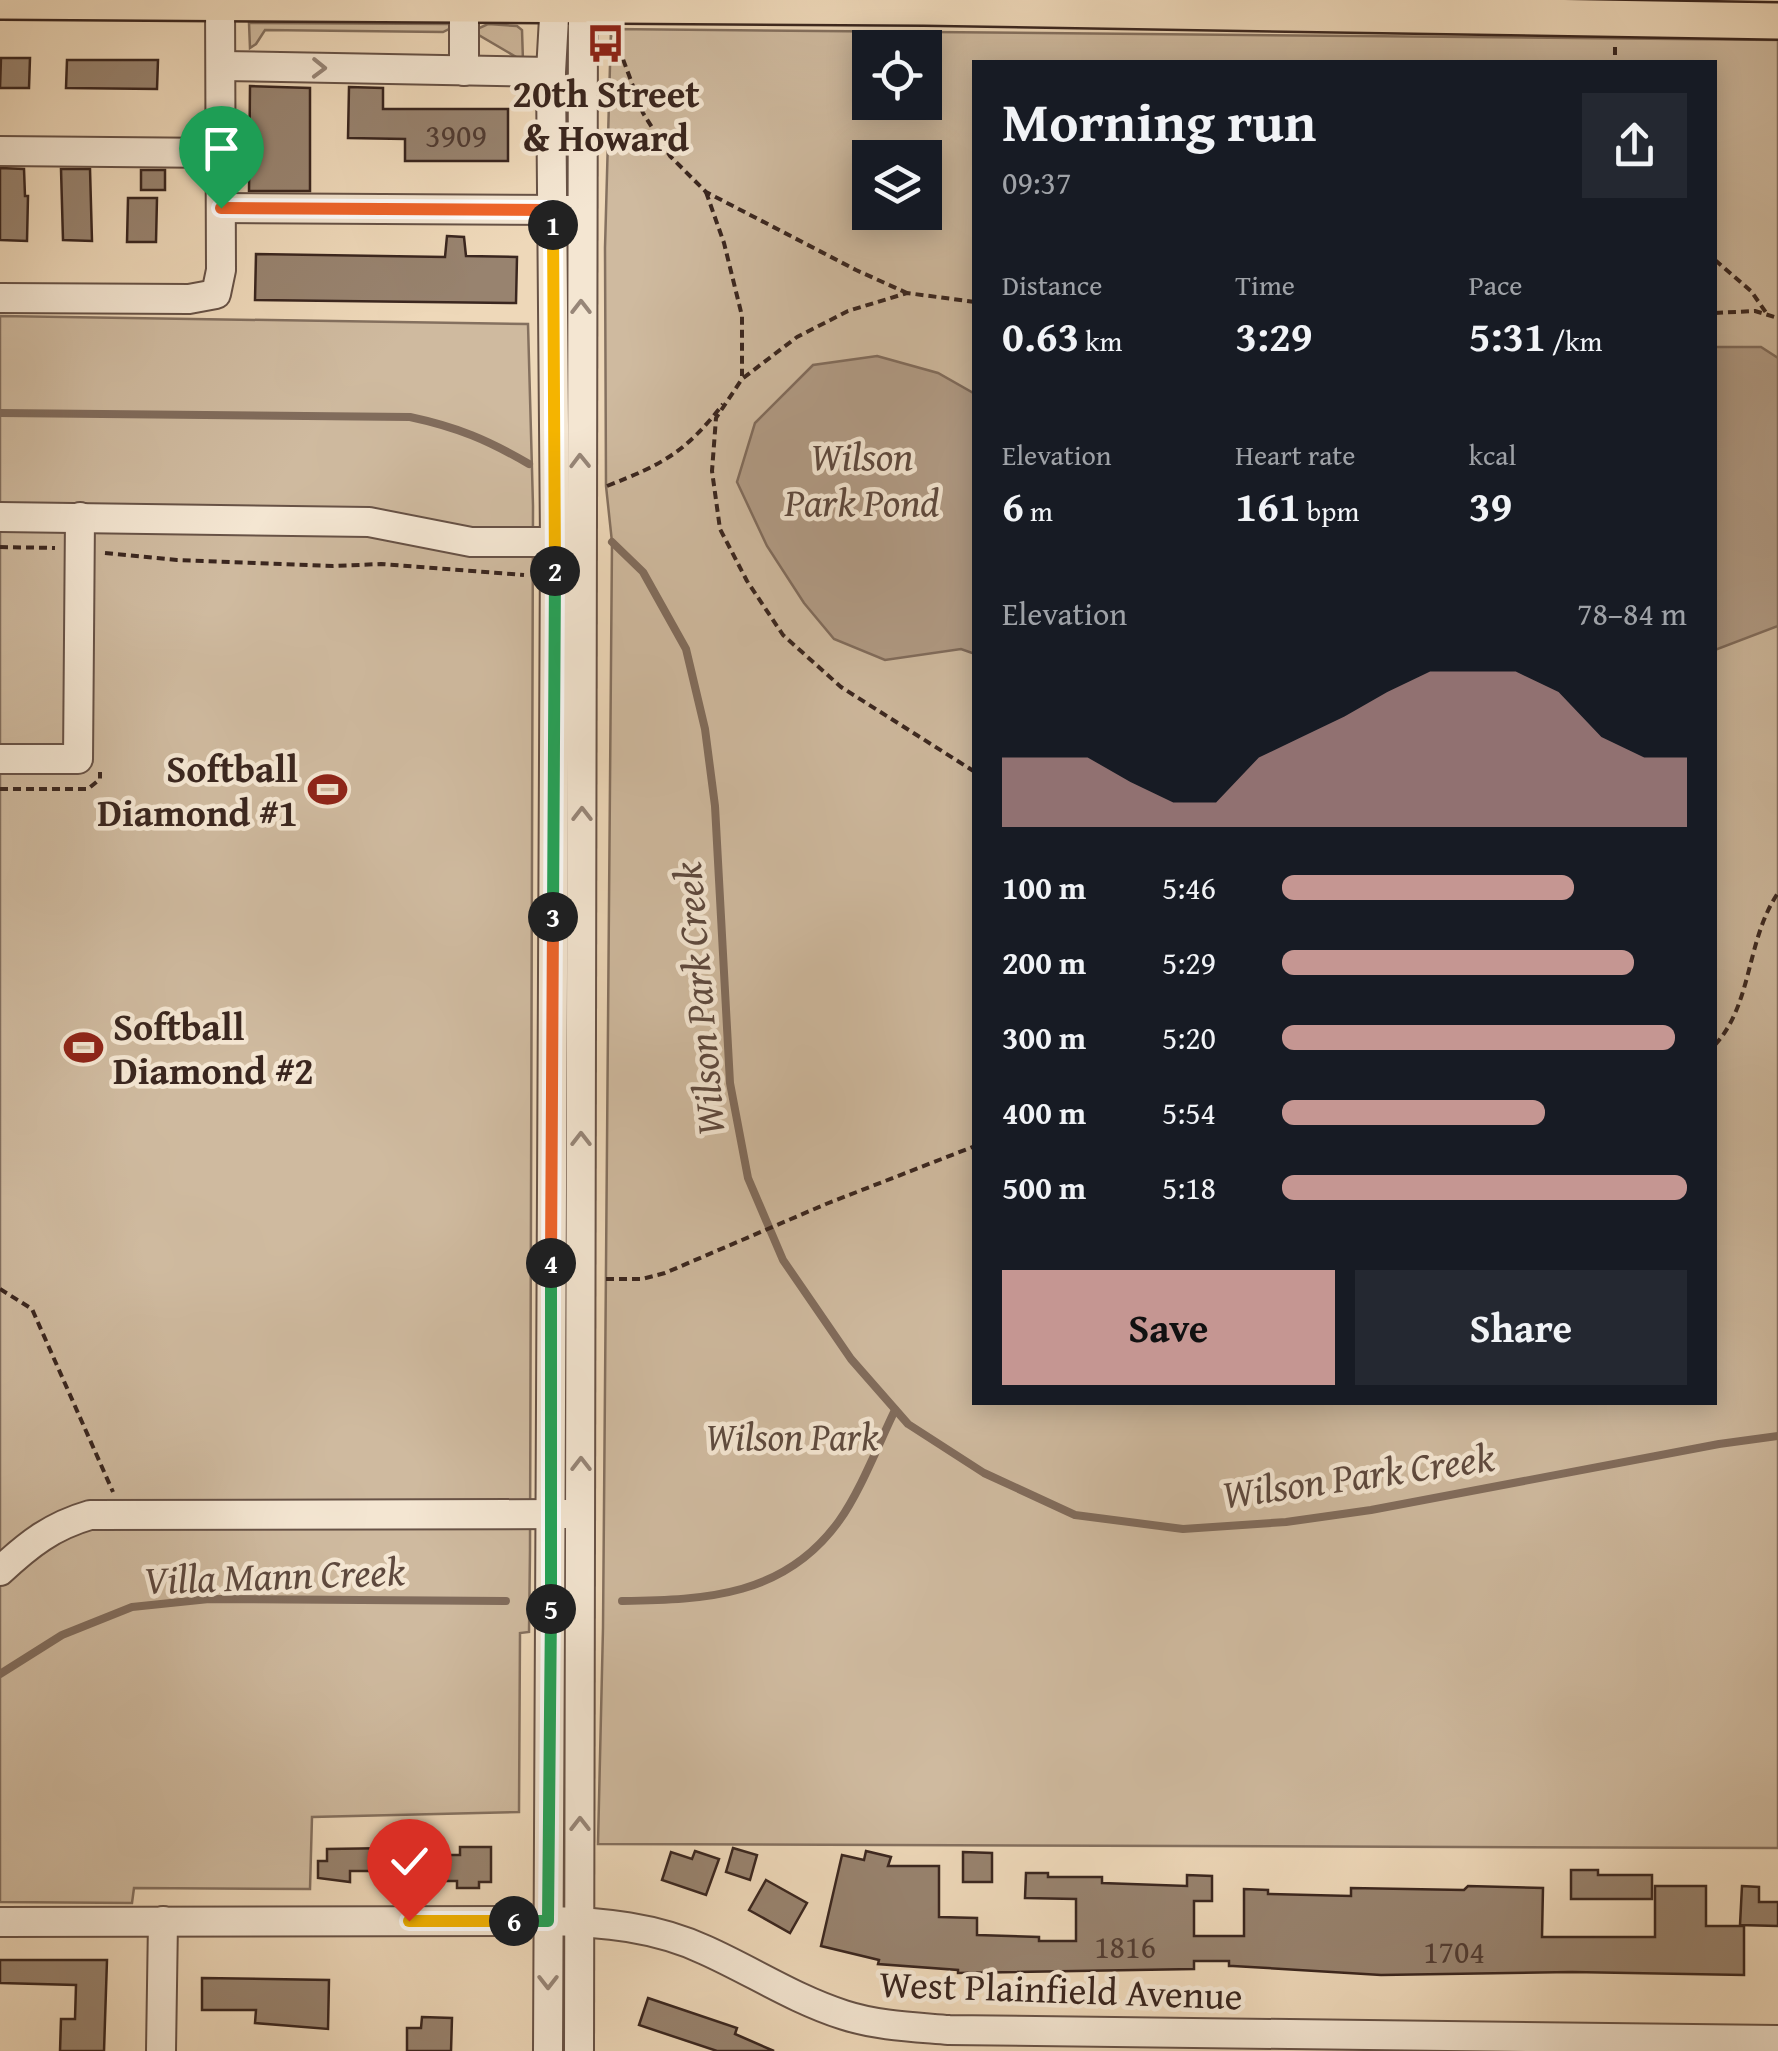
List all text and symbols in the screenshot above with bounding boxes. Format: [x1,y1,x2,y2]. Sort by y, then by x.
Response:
bus stop icon: 20th Street & Howard [585,23,627,65]
map controls [852,30,942,230]
button: locate [852,30,942,120]
one-way arrow [312,57,328,78]
place label: 20th Street & Howard [512,65,700,165]
text: Morning run [1002,81,1316,161]
button: share [1582,93,1687,198]
pin [179,106,264,209]
house number: 3909 [425,112,487,159]
icon: arrive [194,121,249,176]
button: layers [852,140,942,230]
text: 09:37 [1002,159,1071,206]
pin: 1 [528,200,578,250]
text: 1 [546,204,560,245]
text: Distance [1002,264,1102,305]
text: Time [1235,264,1295,305]
text: Pace [1469,264,1523,305]
one-way arrow [570,299,591,315]
text: 0.63 [1002,305,1079,366]
text: 3:29 [1235,305,1312,366]
text: 5:31 [1469,305,1546,366]
text: km [1079,320,1122,361]
text: /km [1546,320,1602,361]
water label: Wilson Park Pond [783,426,940,531]
text: Elevation [1002,434,1112,475]
text: Heart rate [1235,434,1355,475]
text: kcal [1469,434,1516,475]
one-way arrow [570,453,591,469]
text: 6 [1002,475,1024,536]
text: 161 [1235,475,1301,536]
text: 39 [1469,475,1512,536]
text: m [1024,490,1053,531]
text: bpm [1301,490,1359,531]
pin: 2 [530,546,580,596]
text: 2 [548,550,562,591]
text: Elevation [1002,590,1127,637]
text: 78–84 m [1577,590,1687,637]
place label: Softball Diamond #1 [97,740,298,840]
sports icon: Softball Diamond #1 [307,769,349,811]
one-way arrow [571,805,593,820]
water label: Wilson Park Creek [657,859,739,1138]
text: 100 m [1002,864,1086,911]
text: 5:46 [1162,864,1216,911]
pin: 3 [528,892,578,942]
text: 3 [546,896,560,937]
text: 200 m [1002,939,1086,986]
text: 5:29 [1162,939,1216,986]
place label: Softball Diamond #2 [113,998,314,1098]
text: 300 m [1002,1014,1086,1061]
text: 5:20 [1162,1014,1216,1061]
sports icon: Softball Diamond #2 [62,1027,104,1069]
text: 400 m [1002,1089,1086,1136]
text: 5:54 [1162,1089,1216,1136]
one-way arrow [570,1130,592,1146]
text: 500 m [1002,1164,1086,1211]
text: 5:18 [1162,1164,1216,1211]
pin: 4 [526,1238,576,1288]
text: 4 [544,1242,558,1283]
button: Save [1002,1270,1335,1385]
button: Share [1355,1270,1687,1385]
park label: Wilson Park [706,1408,879,1464]
water label: Wilson Park Creek [1218,1427,1498,1523]
one-way arrow [570,1455,592,1470]
water label: Villa Mann Creek [142,1541,406,1609]
pin: 5 [526,1584,576,1634]
text: 5 [544,1588,558,1629]
one-way arrow [569,1815,591,1830]
pin [367,1819,452,1922]
icon: check [382,1834,437,1889]
pin: 6 [489,1896,539,1946]
text: 6 [507,1900,521,1941]
house number: 1816 [1094,1923,1156,1970]
house number: 1704 [1423,1928,1485,1975]
street label: West Plainfield Avenue [878,1955,1244,2023]
one-way arrow [537,1974,559,1990]

